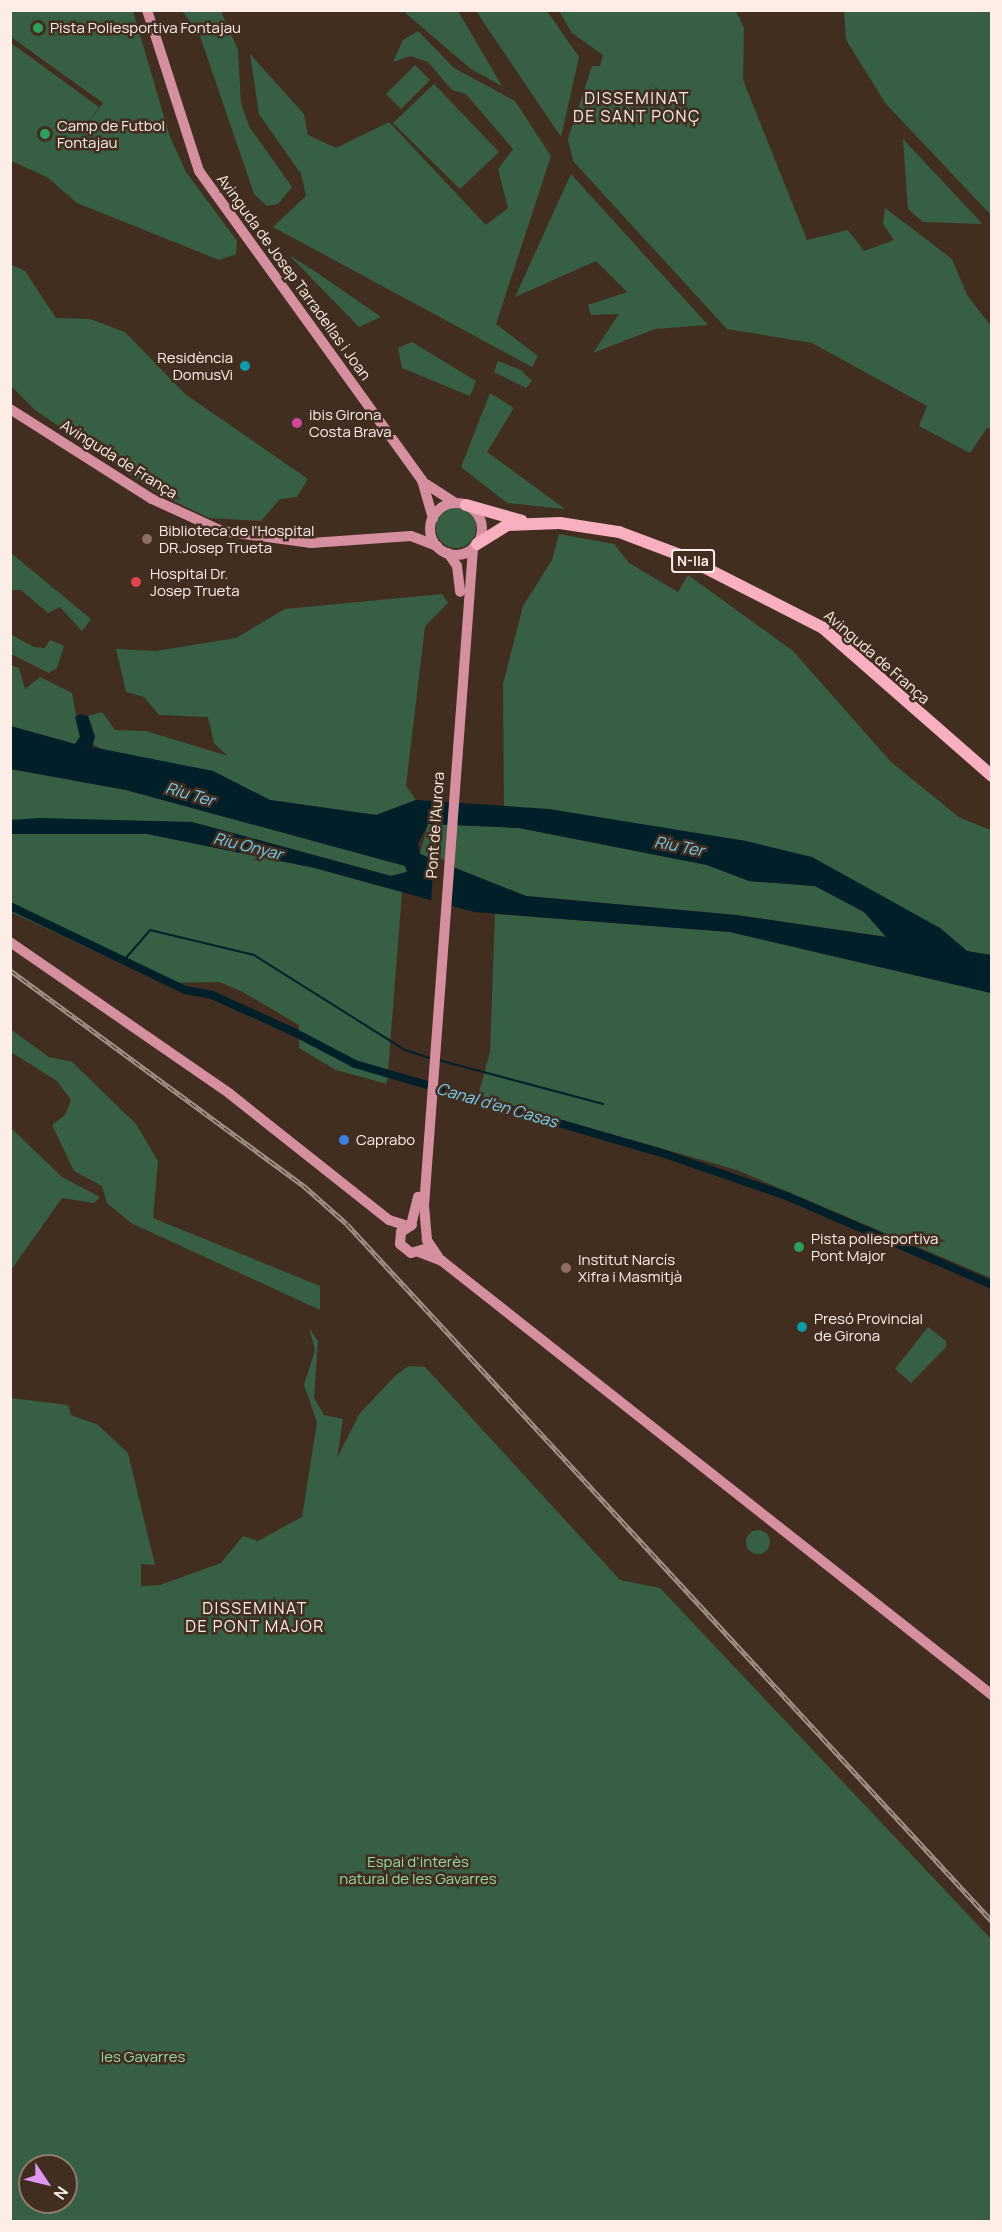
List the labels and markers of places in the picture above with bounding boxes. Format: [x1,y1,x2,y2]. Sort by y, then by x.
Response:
place label: Pista Poliesportiva Fontajau [50,19,241,37]
marker: Pista Poliesportiva Fontajau [31,21,45,35]
place label: Camp de Futbol Fontajau [57,116,165,151]
marker: Camp de Futbol Fontajau [38,127,52,141]
place label: Residència DomusVi [157,348,233,383]
marker: Residència DomusVi [238,359,252,373]
place label: ibis Girona Costa Brava [309,405,392,440]
marker: ibis Girona Costa Brava [290,416,304,430]
place label: Biblioteca de l'Hospital DR.Josep Trueta [159,521,315,556]
marker: Biblioteca de l'Hospital DR.Josep Trueta [140,532,154,546]
place label: Hospital Dr. Josep Trueta [150,564,240,599]
marker: Hospital Dr. Josep Trueta [127,573,145,591]
place label: Caprabo [356,1131,415,1149]
marker: Caprabo [337,1133,351,1147]
place label: Pista poliesportiva Pont Major [811,1229,938,1264]
marker: Pista poliesportiva Pont Major [792,1240,806,1254]
place label: Institut Narcís Xifra i Masmitjà [578,1250,682,1285]
marker: Institut Narcís Xifra i Masmitjà [559,1261,573,1275]
place label: Presó Provincial de Girona [814,1309,923,1344]
marker: Presó Provincial de Girona [795,1320,809,1334]

